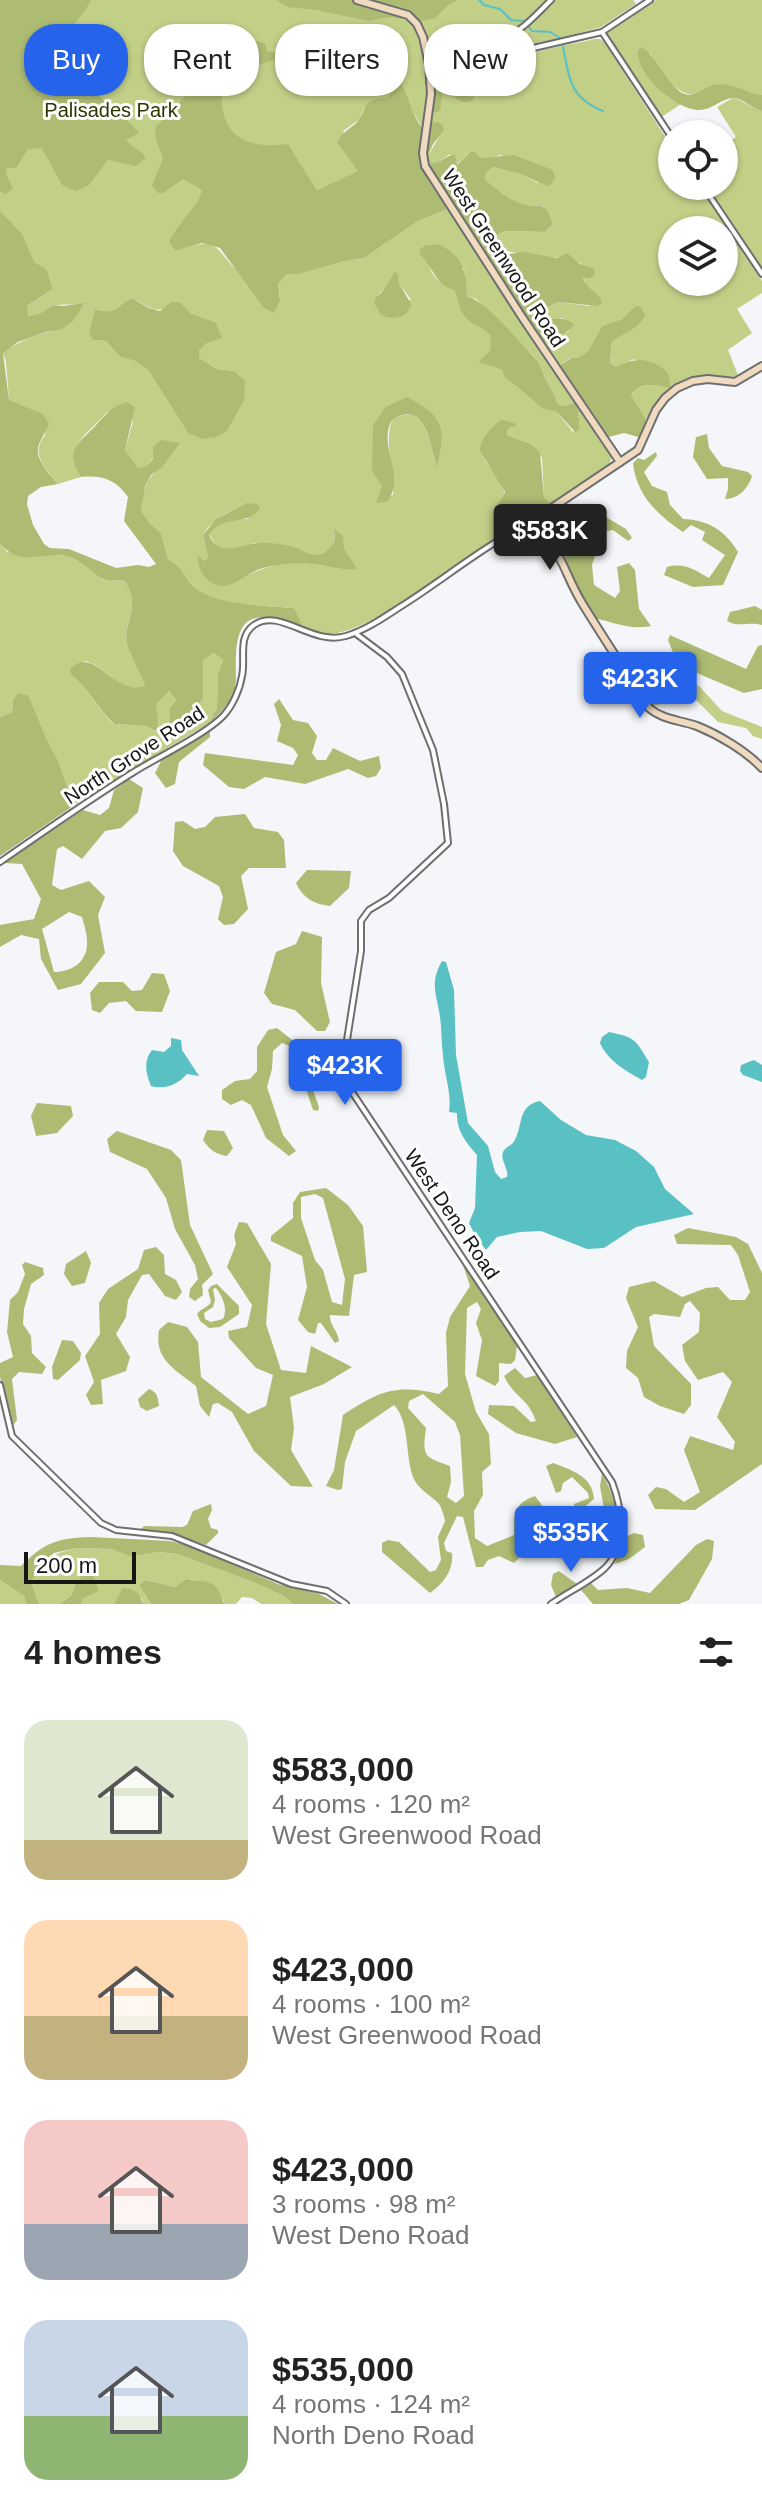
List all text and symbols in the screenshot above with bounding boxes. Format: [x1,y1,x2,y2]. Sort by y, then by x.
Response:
chip: Buy [24,24,128,96]
chip: Rent [144,24,259,96]
chip: Filters [275,24,408,96]
chip: New [424,24,536,96]
park label: Palisades Park [44,99,179,121]
map controls [658,120,738,296]
button: locate [658,120,738,200]
street label: West Greenwood Road [438,165,570,351]
button: layers [658,216,738,296]
pin: $583K [494,504,606,572]
text: $583K [512,515,588,545]
pin: $423K [584,652,696,720]
text: $423K [602,663,678,693]
street label: North Grove Road [60,702,208,808]
pin: $423K [289,1039,401,1107]
text: $423K [307,1050,383,1080]
street label: West Deno Road [400,1145,504,1283]
pin: $535K [515,1506,627,1574]
text: $535K [533,1517,609,1547]
scale bar [24,1548,136,1584]
text: 200 m [36,1553,97,1578]
icon: filters [694,1630,738,1674]
text: 4 homes [24,1633,162,1671]
text: $583,000 [272,1750,414,1788]
icon: home [88,1752,184,1848]
text: 4 rooms · 120 m² [272,1789,470,1819]
text: West Greenwood Road [272,1820,542,1850]
text: $423,000 [272,1950,414,1988]
icon: home [88,1952,184,2048]
text: 4 rooms · 100 m² [272,1989,470,2019]
text: West Greenwood Road [272,2020,542,2050]
text: $423,000 [272,2150,414,2188]
icon: home [88,2152,184,2248]
text: 3 rooms · 98 m² [272,2189,456,2219]
text: West Deno Road [272,2220,470,2250]
text: $535,000 [272,2350,414,2388]
icon: home [88,2352,184,2448]
text: 4 rooms · 124 m² [272,2389,470,2419]
text: North Deno Road [272,2420,474,2450]

